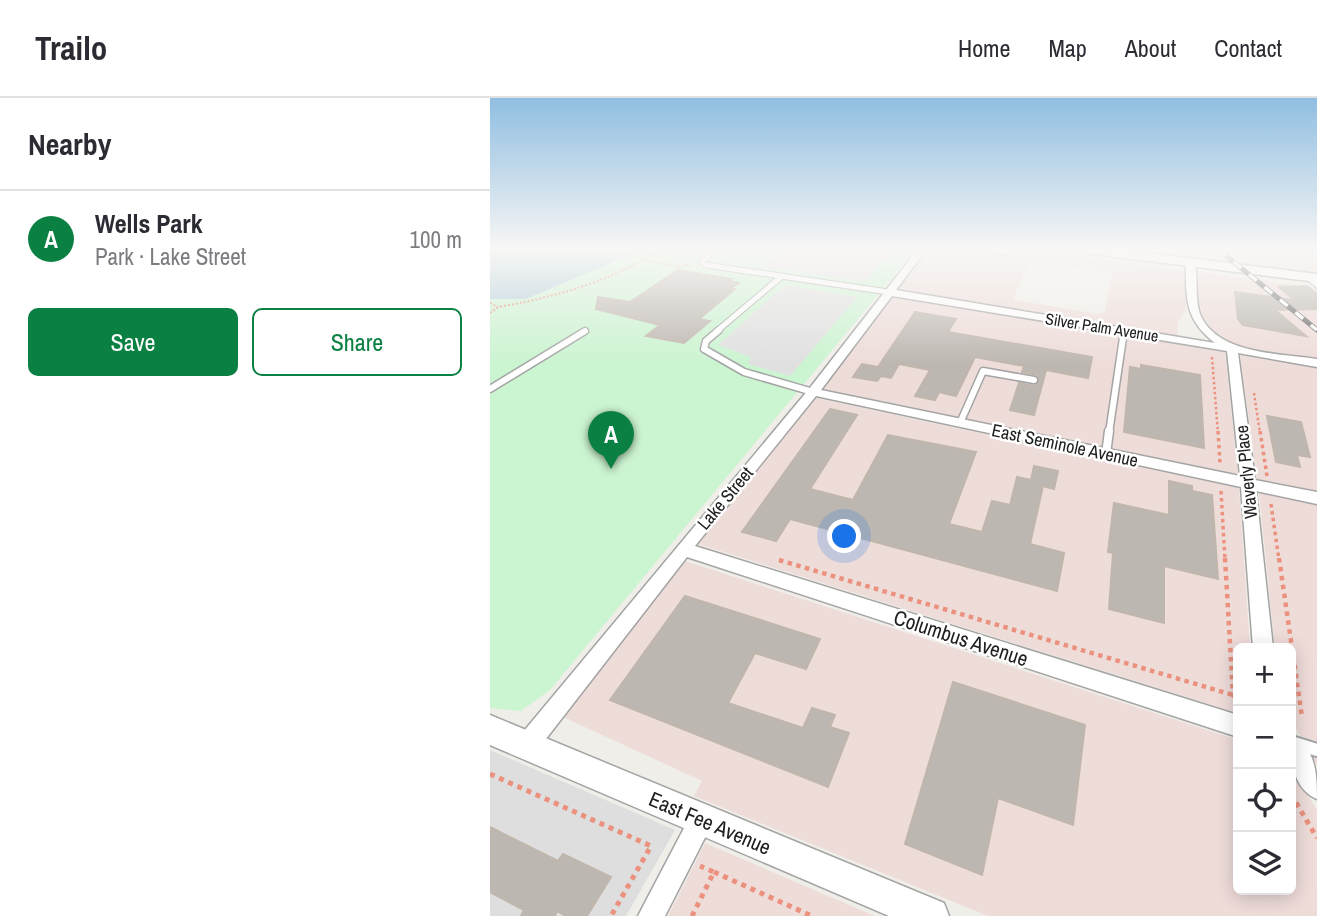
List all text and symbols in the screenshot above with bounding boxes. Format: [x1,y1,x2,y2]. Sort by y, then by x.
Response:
text: Trailo [35,26,107,70]
text: Home [958,32,1010,64]
text: Map [1048,32,1087,64]
text: About [1125,32,1176,64]
text: Contact [1214,32,1282,64]
text: Nearby [28,124,111,164]
text: Wells Park [95,206,202,241]
text: A [44,224,58,255]
text: 100 m [410,224,462,255]
text: Park · Lake Street [95,241,246,272]
street label: Silver Palm Avenue [1044,307,1160,347]
button: Save [28,308,238,376]
button: Share [252,308,462,376]
pin: A [588,411,634,469]
street label: East Seminole Avenue [989,417,1141,473]
street label: Waverly Place [1229,424,1263,520]
street label: Lake Street [691,461,759,535]
your location [827,519,861,553]
street label: Columbus Avenue [890,603,1032,673]
map controls [1233,643,1296,895]
button: + [1233,643,1296,706]
button: − [1233,706,1296,769]
button: locate [1233,769,1296,832]
street label: East Fee Avenue [644,784,776,862]
button: layers [1233,832,1296,895]

